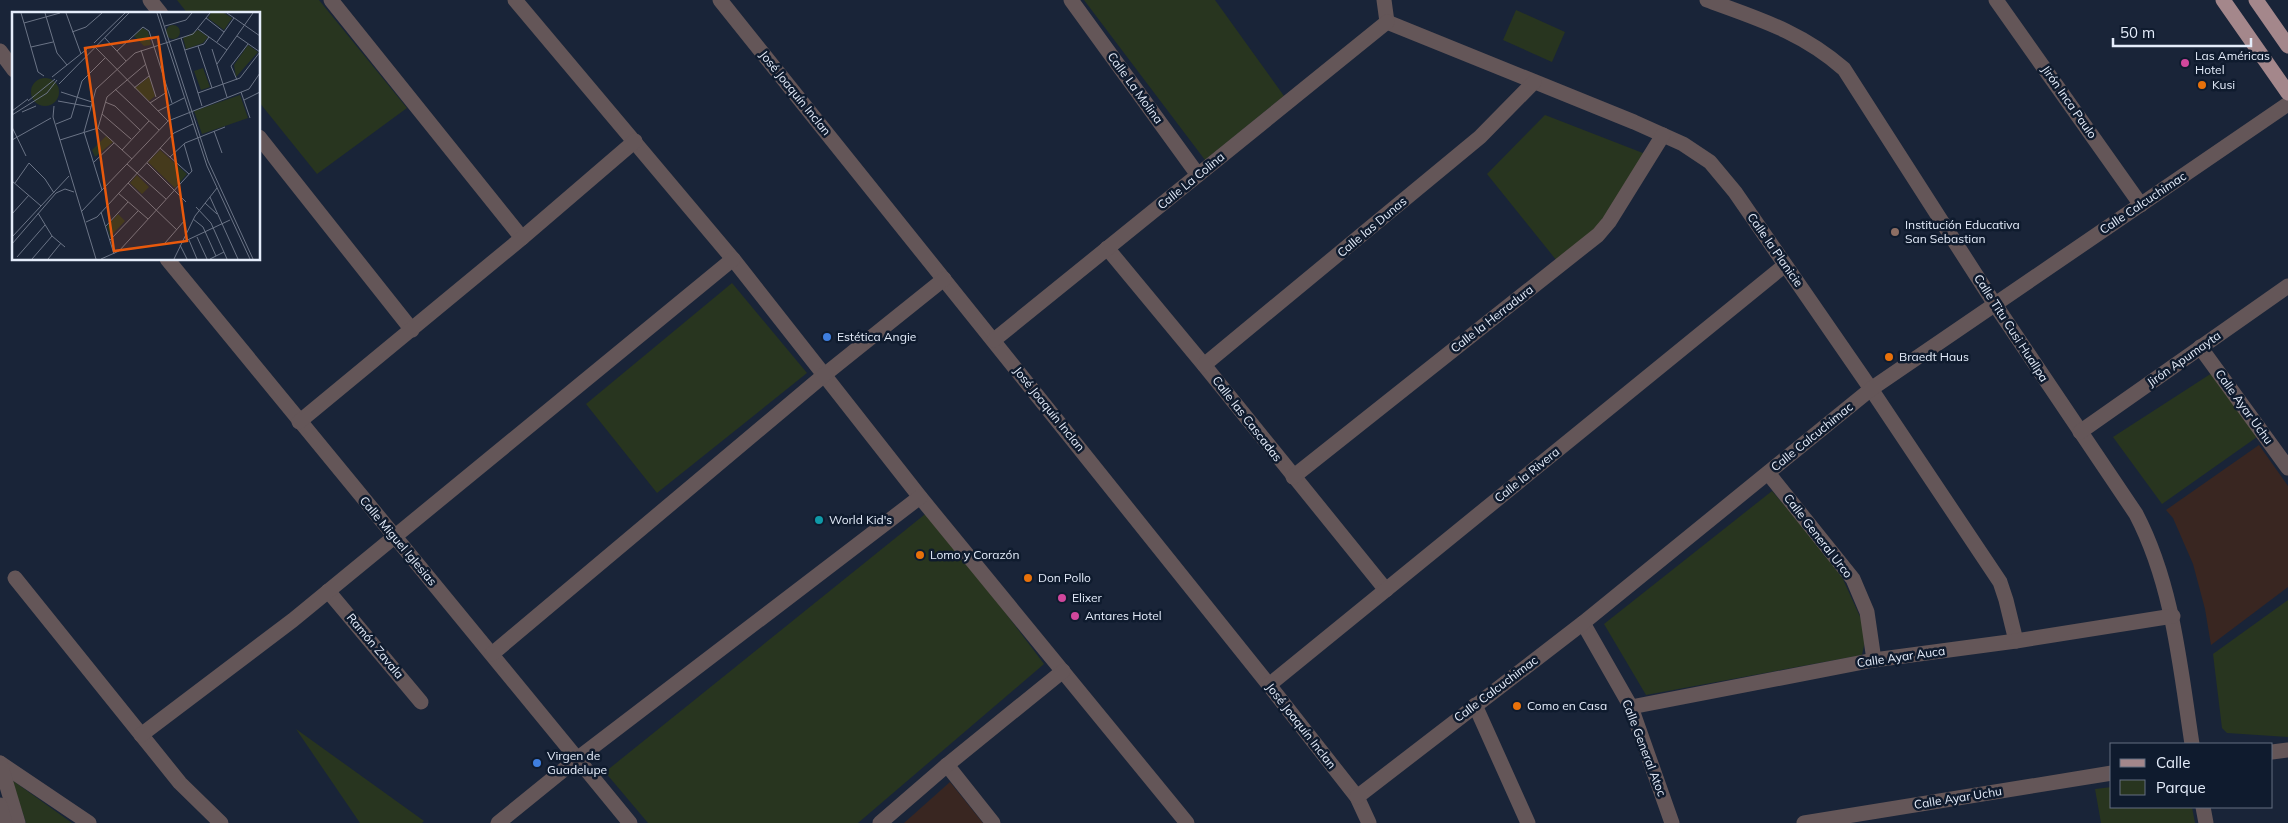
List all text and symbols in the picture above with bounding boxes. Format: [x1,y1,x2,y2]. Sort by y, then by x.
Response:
inset map [12,12,260,260]
scale bar [2113,15,2250,47]
text: 50 m [2120,23,2155,42]
street label: José Joaquín Inclan [757,47,834,138]
place label: Las Américas Hotel [2195,48,2270,77]
street label: Calle La Molina [1104,49,1166,126]
marker: Las Américas Hotel [2179,57,2191,69]
street label: Jirón Inca Paulo [2039,62,2100,141]
place label: Kusi [2212,77,2235,92]
marker: Kusi [2196,79,2208,91]
street label: Calle La Colina [1154,149,1227,212]
street label: Calle Calcuchimac [2097,168,2189,237]
street label: Calle las Dunas [1334,193,1409,260]
street label: Calle la Planicie [1744,210,1806,290]
place label: Institución Educativa San Sebastian [1905,217,2020,246]
marker: Institución Educativa San Sebastian [1889,226,1901,238]
street label: Calle Titu Cusi Huallpa [1971,271,2052,384]
street label: Calle la Herradura [1447,282,1536,356]
street label: Jirón Apumayta [2144,328,2223,390]
place label: Estética Angie [837,329,916,344]
marker: Estética Angie [821,331,833,343]
place label: Braedt Haus [1899,349,1969,364]
marker: Braedt Haus [1883,351,1895,363]
street label: José Joaquín Inclan [1011,363,1088,454]
street label: Calle Ayar Uchu [2212,366,2277,447]
street label: Calle las Cascadas [1209,373,1285,464]
street label: Calle Calcuchimac [1768,399,1856,474]
street label: Calle la Rivera [1491,444,1562,505]
street label: Calle General Urco [1781,491,1856,581]
street label: Calle Miguel Iglesias [357,493,440,588]
place label: World Kid's [829,512,892,527]
marker: World Kid's [813,514,825,526]
place label: Lomo y Corazón [930,547,1020,562]
marker: Lomo y Corazón [914,549,926,561]
place label: Don Pollo [1038,570,1091,585]
marker: Don Pollo [1022,572,1034,584]
place label: Elixer [1072,590,1103,605]
marker: Elixer [1056,592,1068,604]
place label: Antares Hotel [1085,608,1162,623]
street label: Ramón Zavala [344,610,407,681]
marker: Antares Hotel [1069,610,1081,622]
street label: Calle Ayar Auca [1856,643,1946,670]
street label: Calle Calcuchimac [1451,652,1541,725]
street label: José Joaquín Inclan [1263,680,1340,772]
street label: Calle General Atoc [1619,697,1670,798]
place label: Como en Casa [1527,698,1607,713]
marker: Como en Casa [1511,700,1523,712]
legend [2110,743,2273,808]
place label: Virgen de Guadelupe [547,748,607,777]
text: Calle [2156,753,2190,772]
marker: Virgen de Guadelupe [531,757,543,769]
text: Parque [2156,778,2206,797]
street label: Calle Ayar Uchu [1913,783,2003,812]

